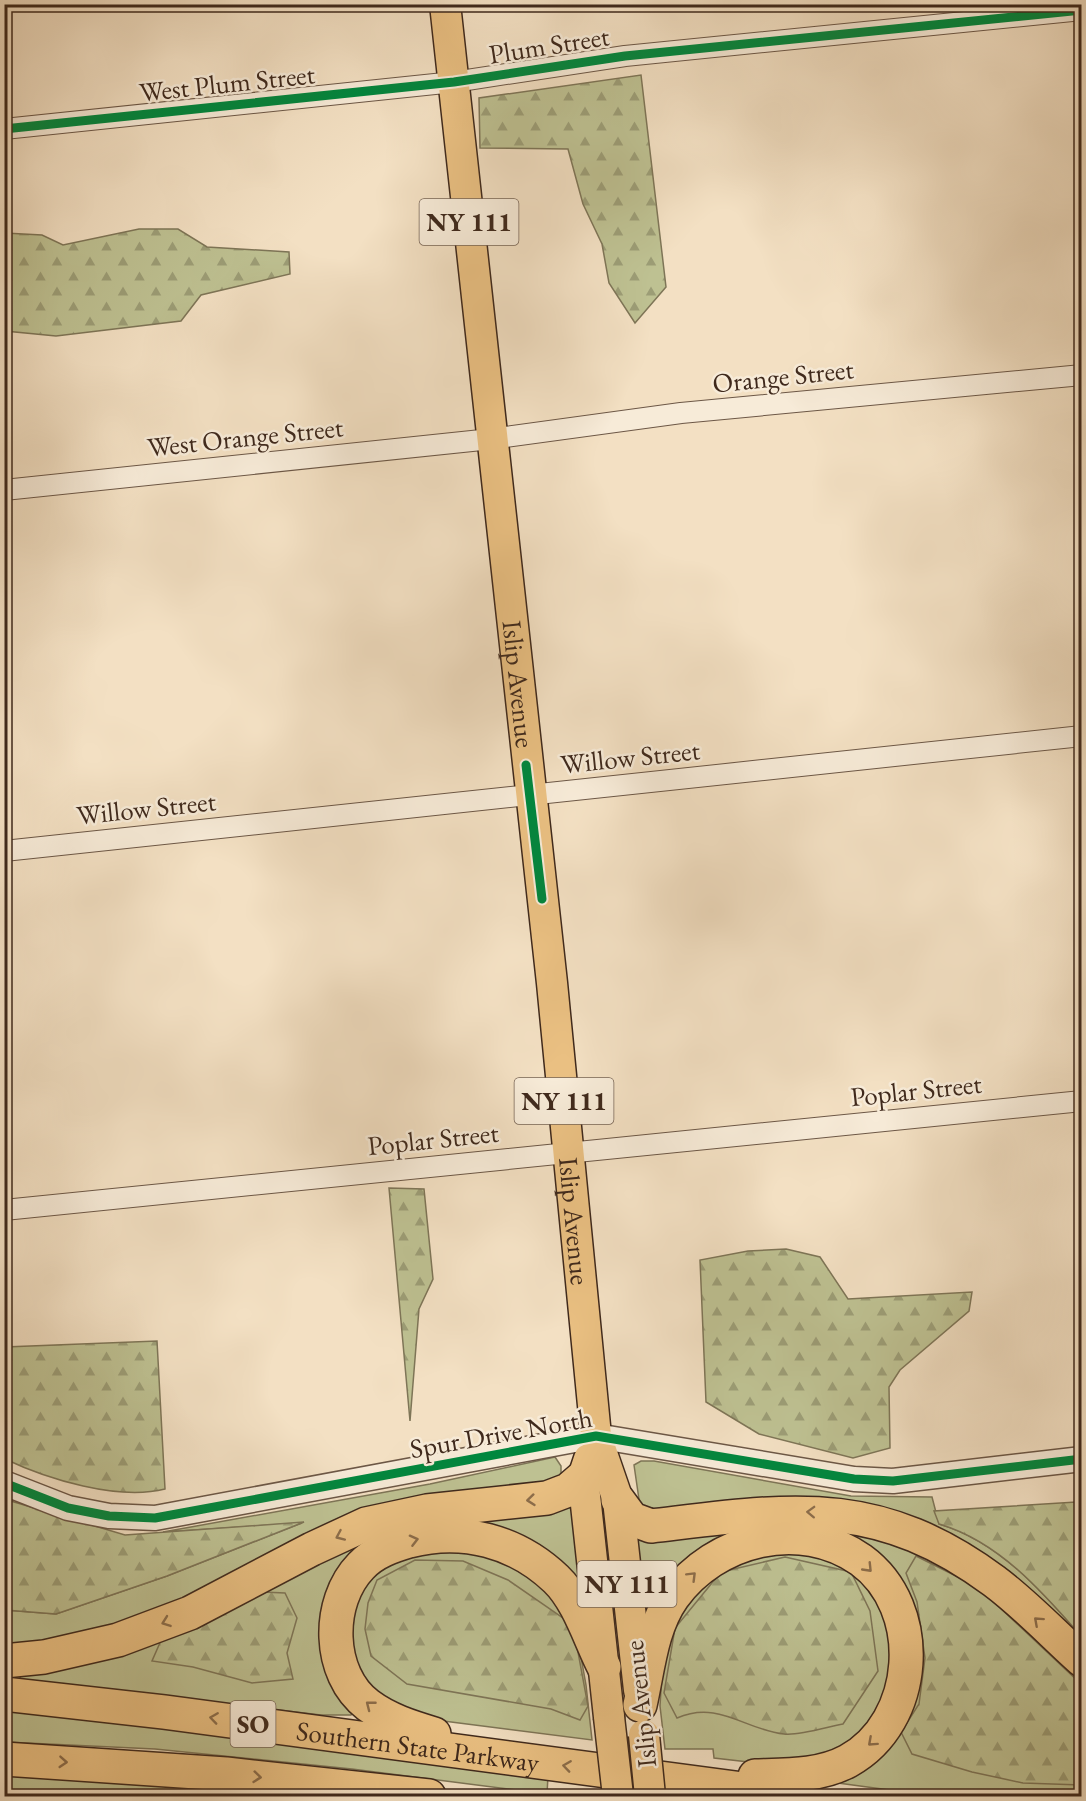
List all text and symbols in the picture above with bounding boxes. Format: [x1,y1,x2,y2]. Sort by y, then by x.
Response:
street label: Plum Street [486,18,612,72]
street label: West Plum Street [137,56,317,110]
road number: NY 111 [420,199,518,245]
street label: Orange Street [711,351,856,401]
street label: West Orange Street [145,409,345,465]
street label: Islip Avenue [495,618,544,749]
street label: Willow Street [559,732,702,782]
street label: Willow Street [75,783,218,833]
street label: Poplar Street [849,1066,984,1114]
road number: NY 111 [514,1078,614,1124]
street label: Poplar Street [366,1115,501,1163]
street label: Islip Avenue [552,1156,599,1286]
street label: Spur Drive North [407,1400,595,1466]
one-way arrow [526,1493,535,1506]
one-way arrow [807,1506,816,1519]
one-way arrow [336,1529,347,1541]
one-way arrow [409,1535,419,1548]
one-way arrow [861,1560,872,1571]
road number: NY 111 [578,1561,676,1607]
one-way arrow [686,1572,696,1583]
one-way arrow [161,1615,171,1628]
one-way arrow [1034,1617,1045,1628]
street label: Islip Avenue [616,1639,664,1769]
road number: SO [230,1701,276,1747]
one-way arrow [366,1701,377,1712]
street label: Southern State Parkway [294,1712,541,1779]
one-way arrow [210,1713,219,1725]
one-way arrow [868,1735,878,1746]
one-way arrow [58,1755,67,1768]
one-way arrow [562,1760,571,1773]
one-way arrow [253,1770,262,1783]

